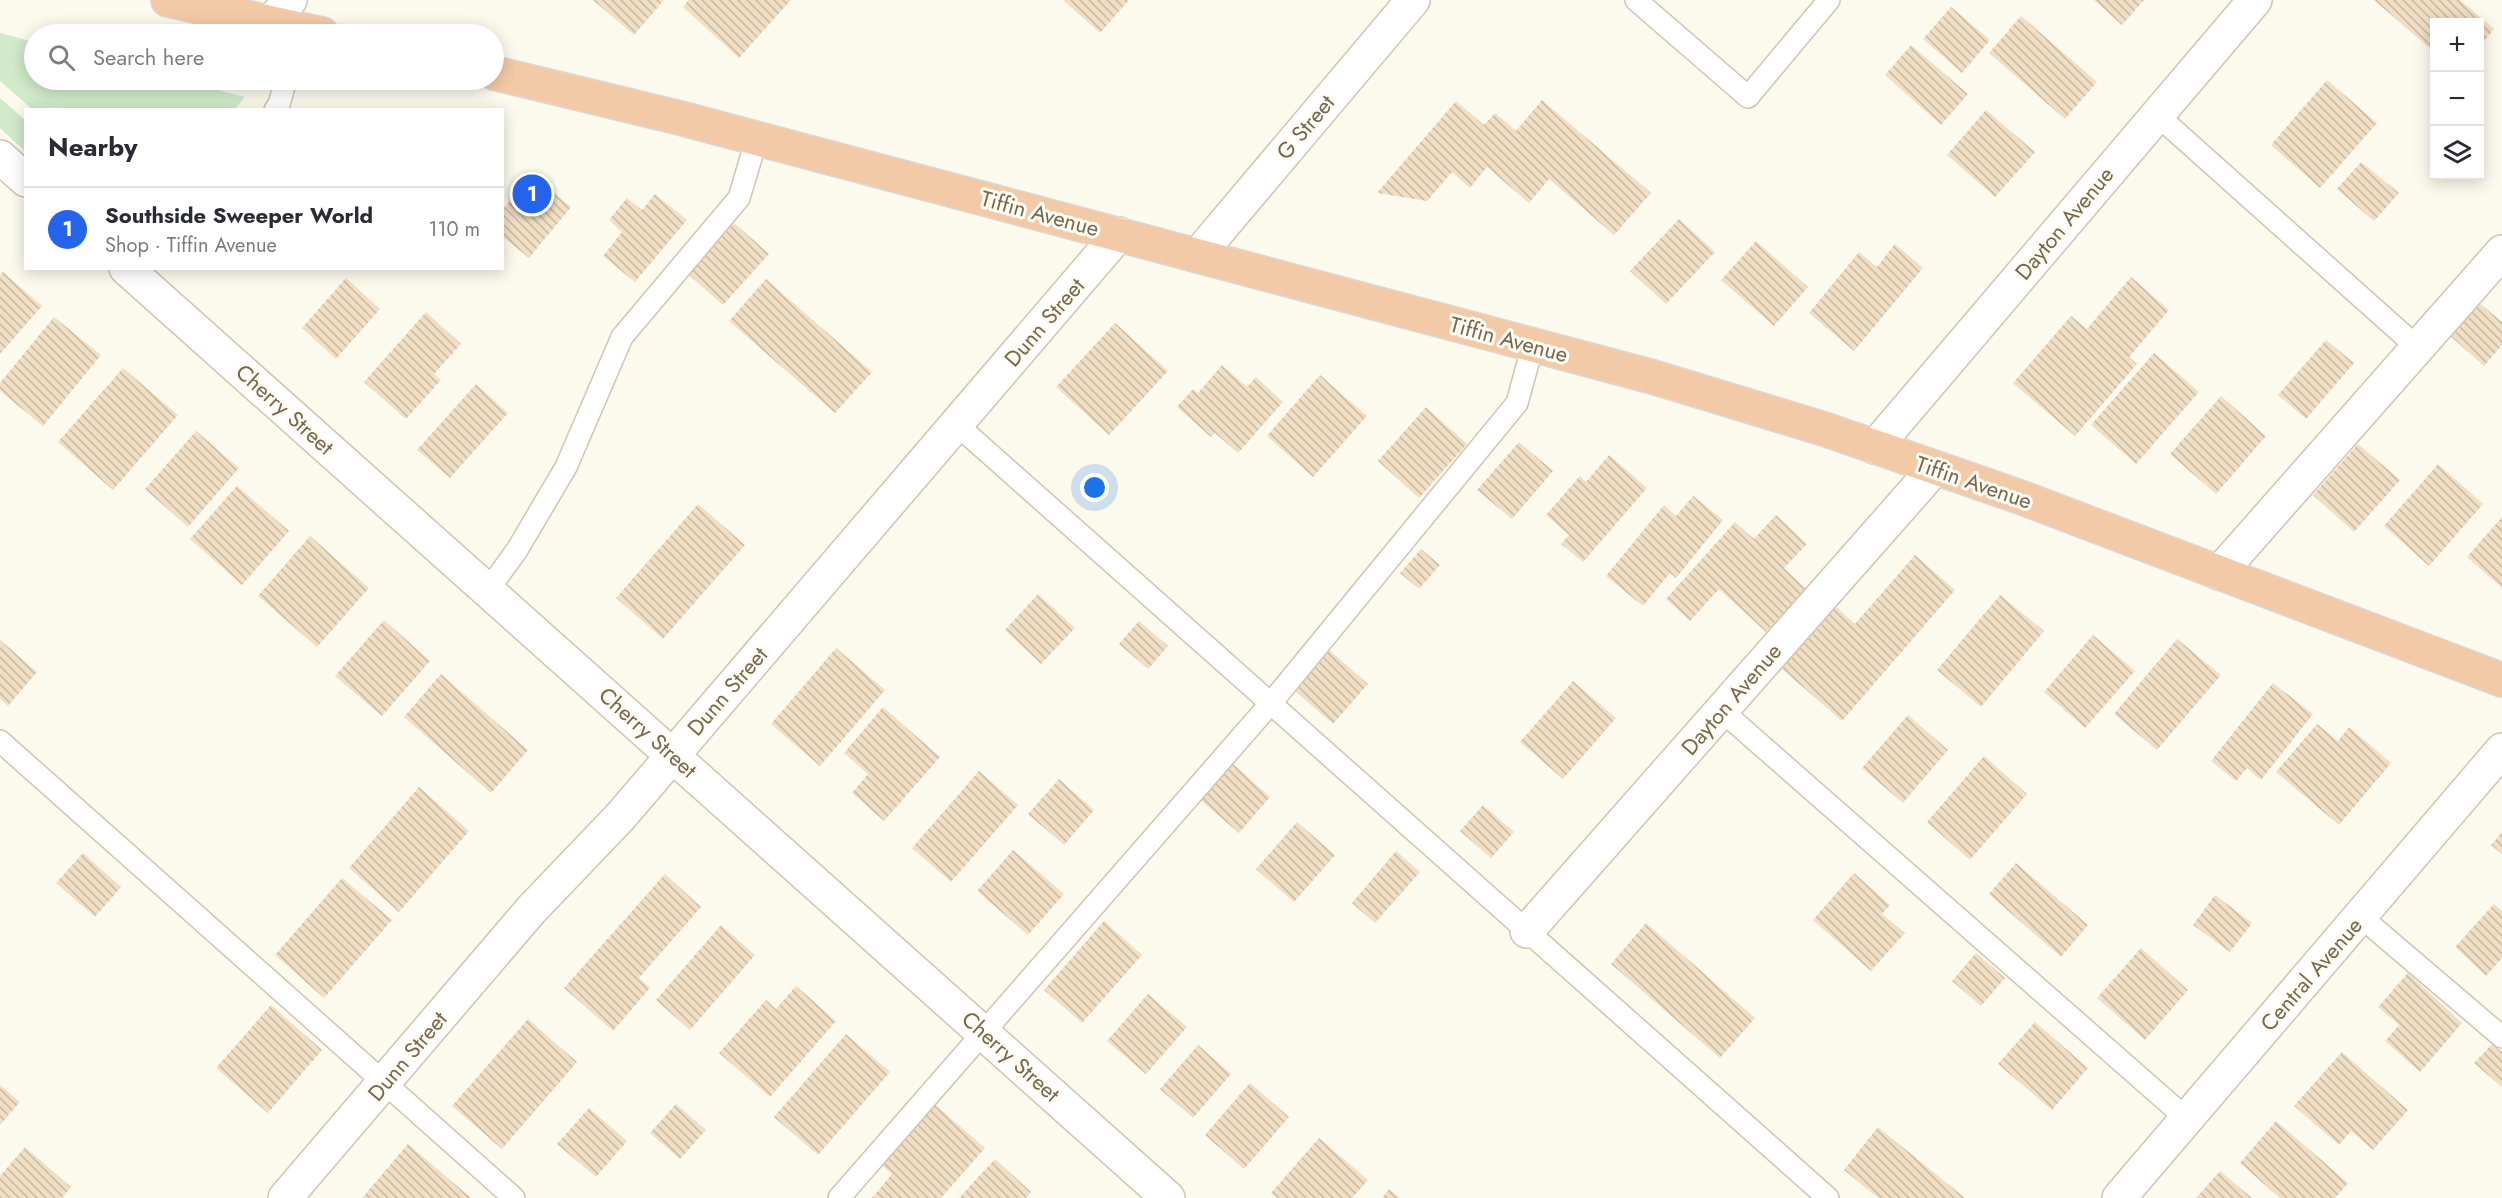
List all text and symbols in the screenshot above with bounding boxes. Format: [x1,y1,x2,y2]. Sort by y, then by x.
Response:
map controls [2430,18,2484,180]
button: + [2430,18,2484,72]
search box [24,24,504,90]
icon: search [45,41,78,74]
text: Search here [93,41,204,73]
button: − [2430,72,2484,126]
street label: G Street [1268,87,1342,166]
button: layers [2430,126,2484,180]
text: Nearby [48,128,137,166]
street label: Dayton Avenue [2007,159,2121,287]
pin: 1 [512,172,552,216]
street label: Tiffin Avenue [977,182,1103,244]
text: Southside Sweeper World [105,199,373,231]
text: 1 [62,215,73,244]
text: 110 m [428,215,480,244]
text: Shop · Tiffin Avenue [105,231,277,260]
street label: Dunn Street [996,270,1092,374]
street label: Tiffin Avenue [1446,308,1572,370]
street label: Cherry Street [229,356,342,462]
street label: Tiffin Avenue [1912,447,2036,517]
your location [1080,473,1109,502]
street label: Dayton Avenue [1673,636,1789,762]
street label: Dunn Street [679,639,775,743]
street label: Cherry Street [592,679,705,785]
street label: Central Avenue [2252,910,2370,1038]
street label: Cherry Street [955,1003,1068,1109]
street label: Dunn Street [360,1004,455,1108]

